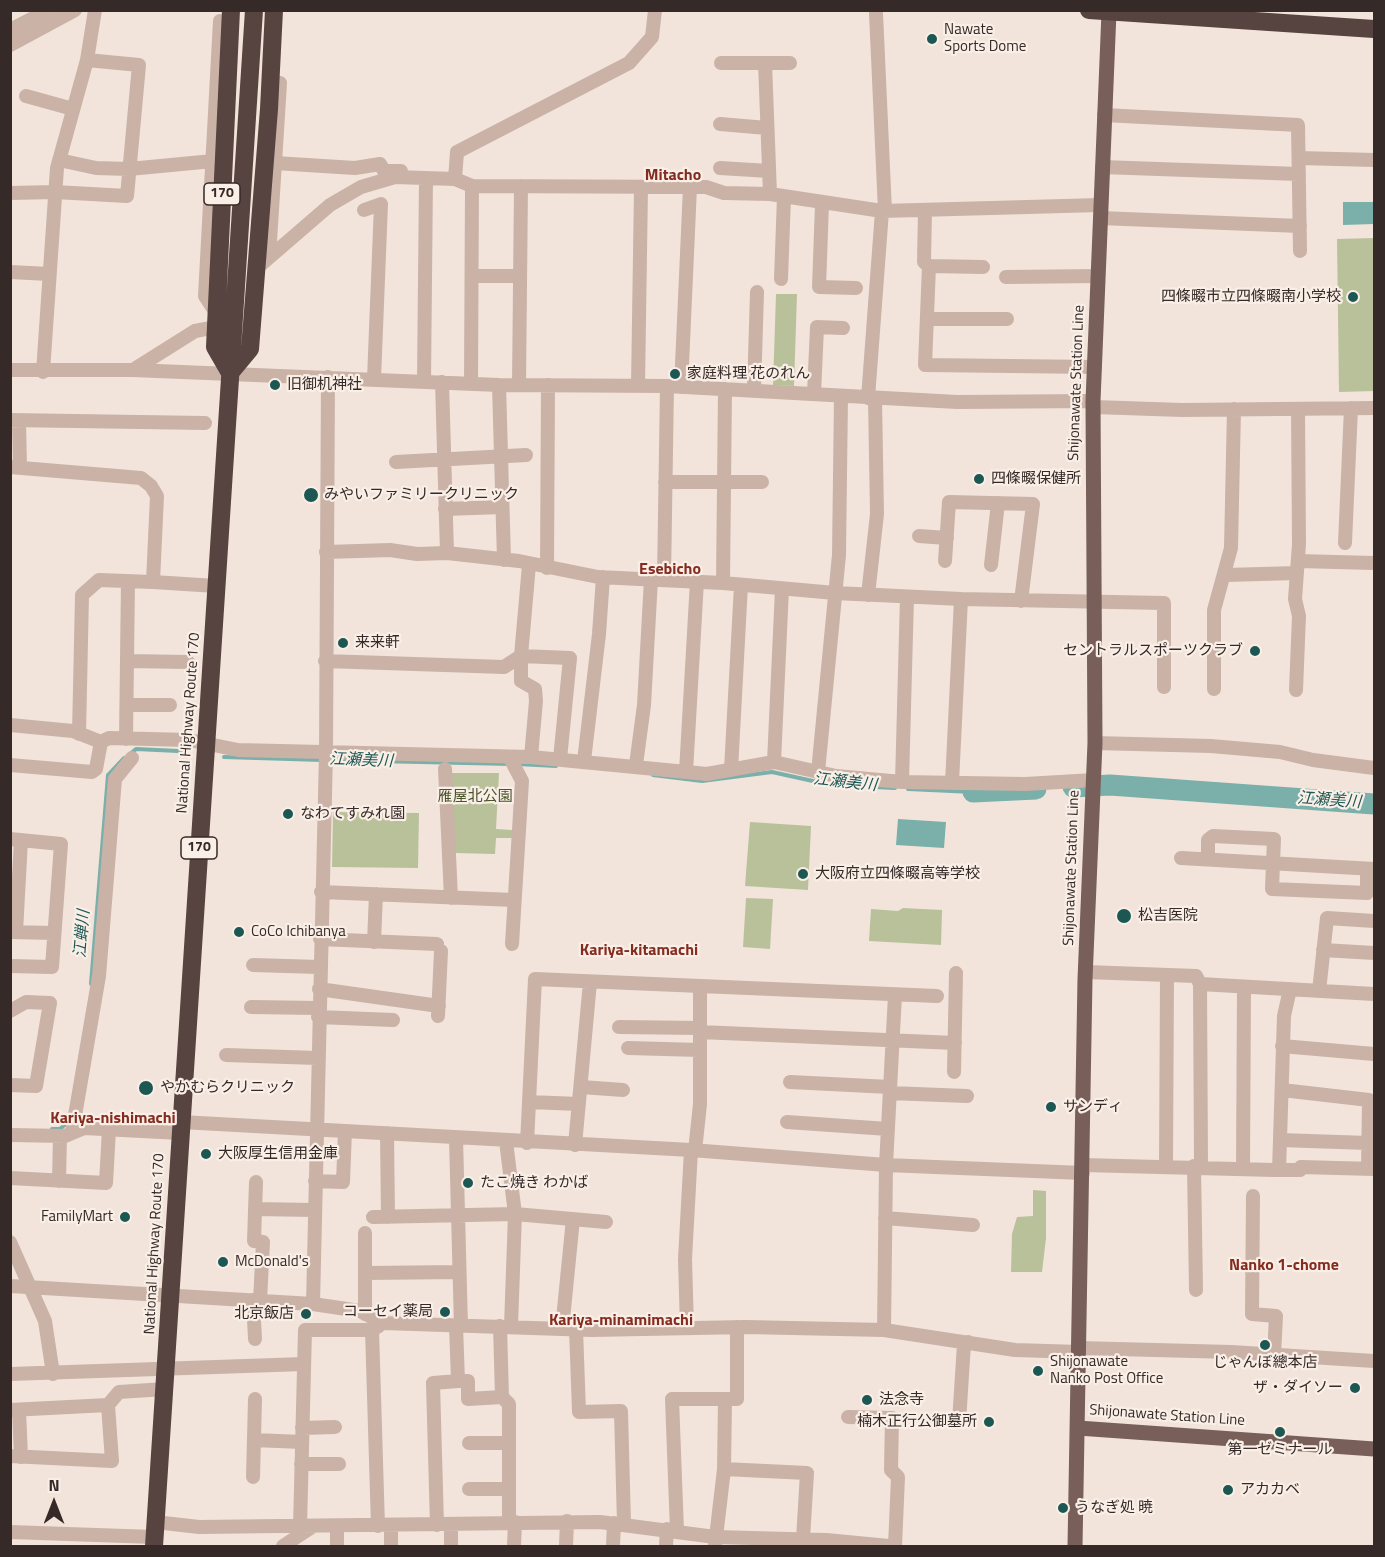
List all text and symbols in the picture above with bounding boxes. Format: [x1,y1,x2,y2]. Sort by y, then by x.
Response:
place label: Nawate Sports Dome [944,21,1026,56]
marker: Nawate Sports Dome [925,32,939,46]
district label: Mitacho [645,166,701,186]
road number: 170 [204,183,240,205]
place label: 四條畷市立四條畷南小学校 [1161,288,1341,306]
marker: 四條畷市立四條畷南小学校 [1346,290,1360,304]
street label: Shijonawate Station Line [1065,305,1089,461]
place label: 家庭料理 花のれん [687,365,810,383]
marker: 家庭料理 花のれん [668,367,682,381]
place label: 旧御机神社 [287,376,362,394]
marker: 旧御机神社 [268,378,282,392]
place label: 四條畷保健所 [991,470,1081,488]
marker: 四條畷保健所 [972,472,986,486]
marker: みやいファミリークリニック [302,486,320,504]
place label: みやいファミリークリニック [324,486,519,504]
district label: Esebicho [639,560,701,580]
street label: National Highway Route 170 [174,632,204,814]
place label: 来来軒 [355,634,400,652]
marker: 来来軒 [336,636,350,650]
place label: セントラルスポーツクラブ [1063,642,1243,660]
marker: セントラルスポーツクラブ [1248,644,1262,658]
water label: 江瀬美川 [329,750,393,772]
water label: 江瀬美川 [812,770,878,796]
park label: 雁屋北公園 [438,788,512,806]
water label: 江瀬美川 [1296,789,1362,813]
street label: Shijonawate Station Line [1060,790,1084,946]
place label: なわてすみれ園 [300,805,405,823]
marker: なわてすみれ園 [281,807,295,821]
road number: 170 [181,837,217,859]
place label: 大阪府立四條畷高等学校 [815,865,980,883]
marker: 大阪府立四條畷高等学校 [796,867,810,881]
marker: 松吉医院 [1115,907,1133,925]
place label: 松吉医院 [1138,907,1198,925]
water label: 江蝉川 [71,909,95,959]
place label: CoCo Ichibanya [251,923,346,941]
marker: CoCo Ichibanya [232,925,246,939]
district label: Kariya-kitamachi [580,941,698,961]
marker: やかむらクリニック [137,1079,155,1097]
place label: やかむらクリニック [160,1079,295,1097]
place label: サンディ [1063,1098,1123,1116]
marker: サンディ [1044,1100,1058,1114]
district label: Kariya-nishimachi [50,1109,176,1129]
place label: 大阪厚生信用金庫 [218,1145,338,1163]
marker: 大阪厚生信用金庫 [199,1147,213,1161]
street label: National Highway Route 170 [141,1153,169,1335]
place label: たこ焼き わかば [480,1174,588,1192]
marker: たこ焼き わかば [461,1176,475,1190]
place label: FamilyMart [41,1208,113,1226]
marker: FamilyMart [118,1210,132,1224]
place label: McDonald's [235,1253,309,1271]
marker: McDonald's [216,1255,230,1269]
district label: Nanko 1-chome [1229,1256,1339,1276]
place label: コーセイ薬局 [343,1303,433,1321]
place label: 北京飯店 [234,1305,294,1323]
marker: コーセイ薬局 [438,1305,452,1319]
marker: 北京飯店 [299,1307,313,1321]
district label: Kariya-minamimachi [549,1311,693,1331]
marker: じゃんぼ總本店 [1258,1338,1272,1352]
place label: Shijonawate Nanko Post Office [1050,1353,1163,1388]
place label: じゃんぼ總本店 [1213,1354,1317,1372]
marker: Shijonawate Nanko Post Office [1031,1364,1045,1378]
place label: ザ・ダイソー [1253,1379,1343,1397]
marker: ザ・ダイソー [1348,1381,1362,1395]
place label: 法念寺 [879,1391,924,1409]
marker: 法念寺 [860,1393,874,1407]
street label: Shijonawate Station Line [1089,1402,1245,1430]
place label: 楠木正行公御墓所 [857,1413,977,1431]
marker: 楠木正行公御墓所 [982,1415,996,1429]
marker: 第一ゼミナール [1273,1425,1287,1439]
place label: 第一ゼミナール [1228,1441,1332,1459]
north arrow [24,1473,84,1533]
text: N [48,1473,60,1497]
place label: アカカベ [1240,1481,1300,1499]
marker: アカカベ [1221,1483,1235,1497]
place label: うなぎ処 暁 [1075,1499,1153,1517]
marker: うなぎ処 暁 [1056,1501,1070,1515]

